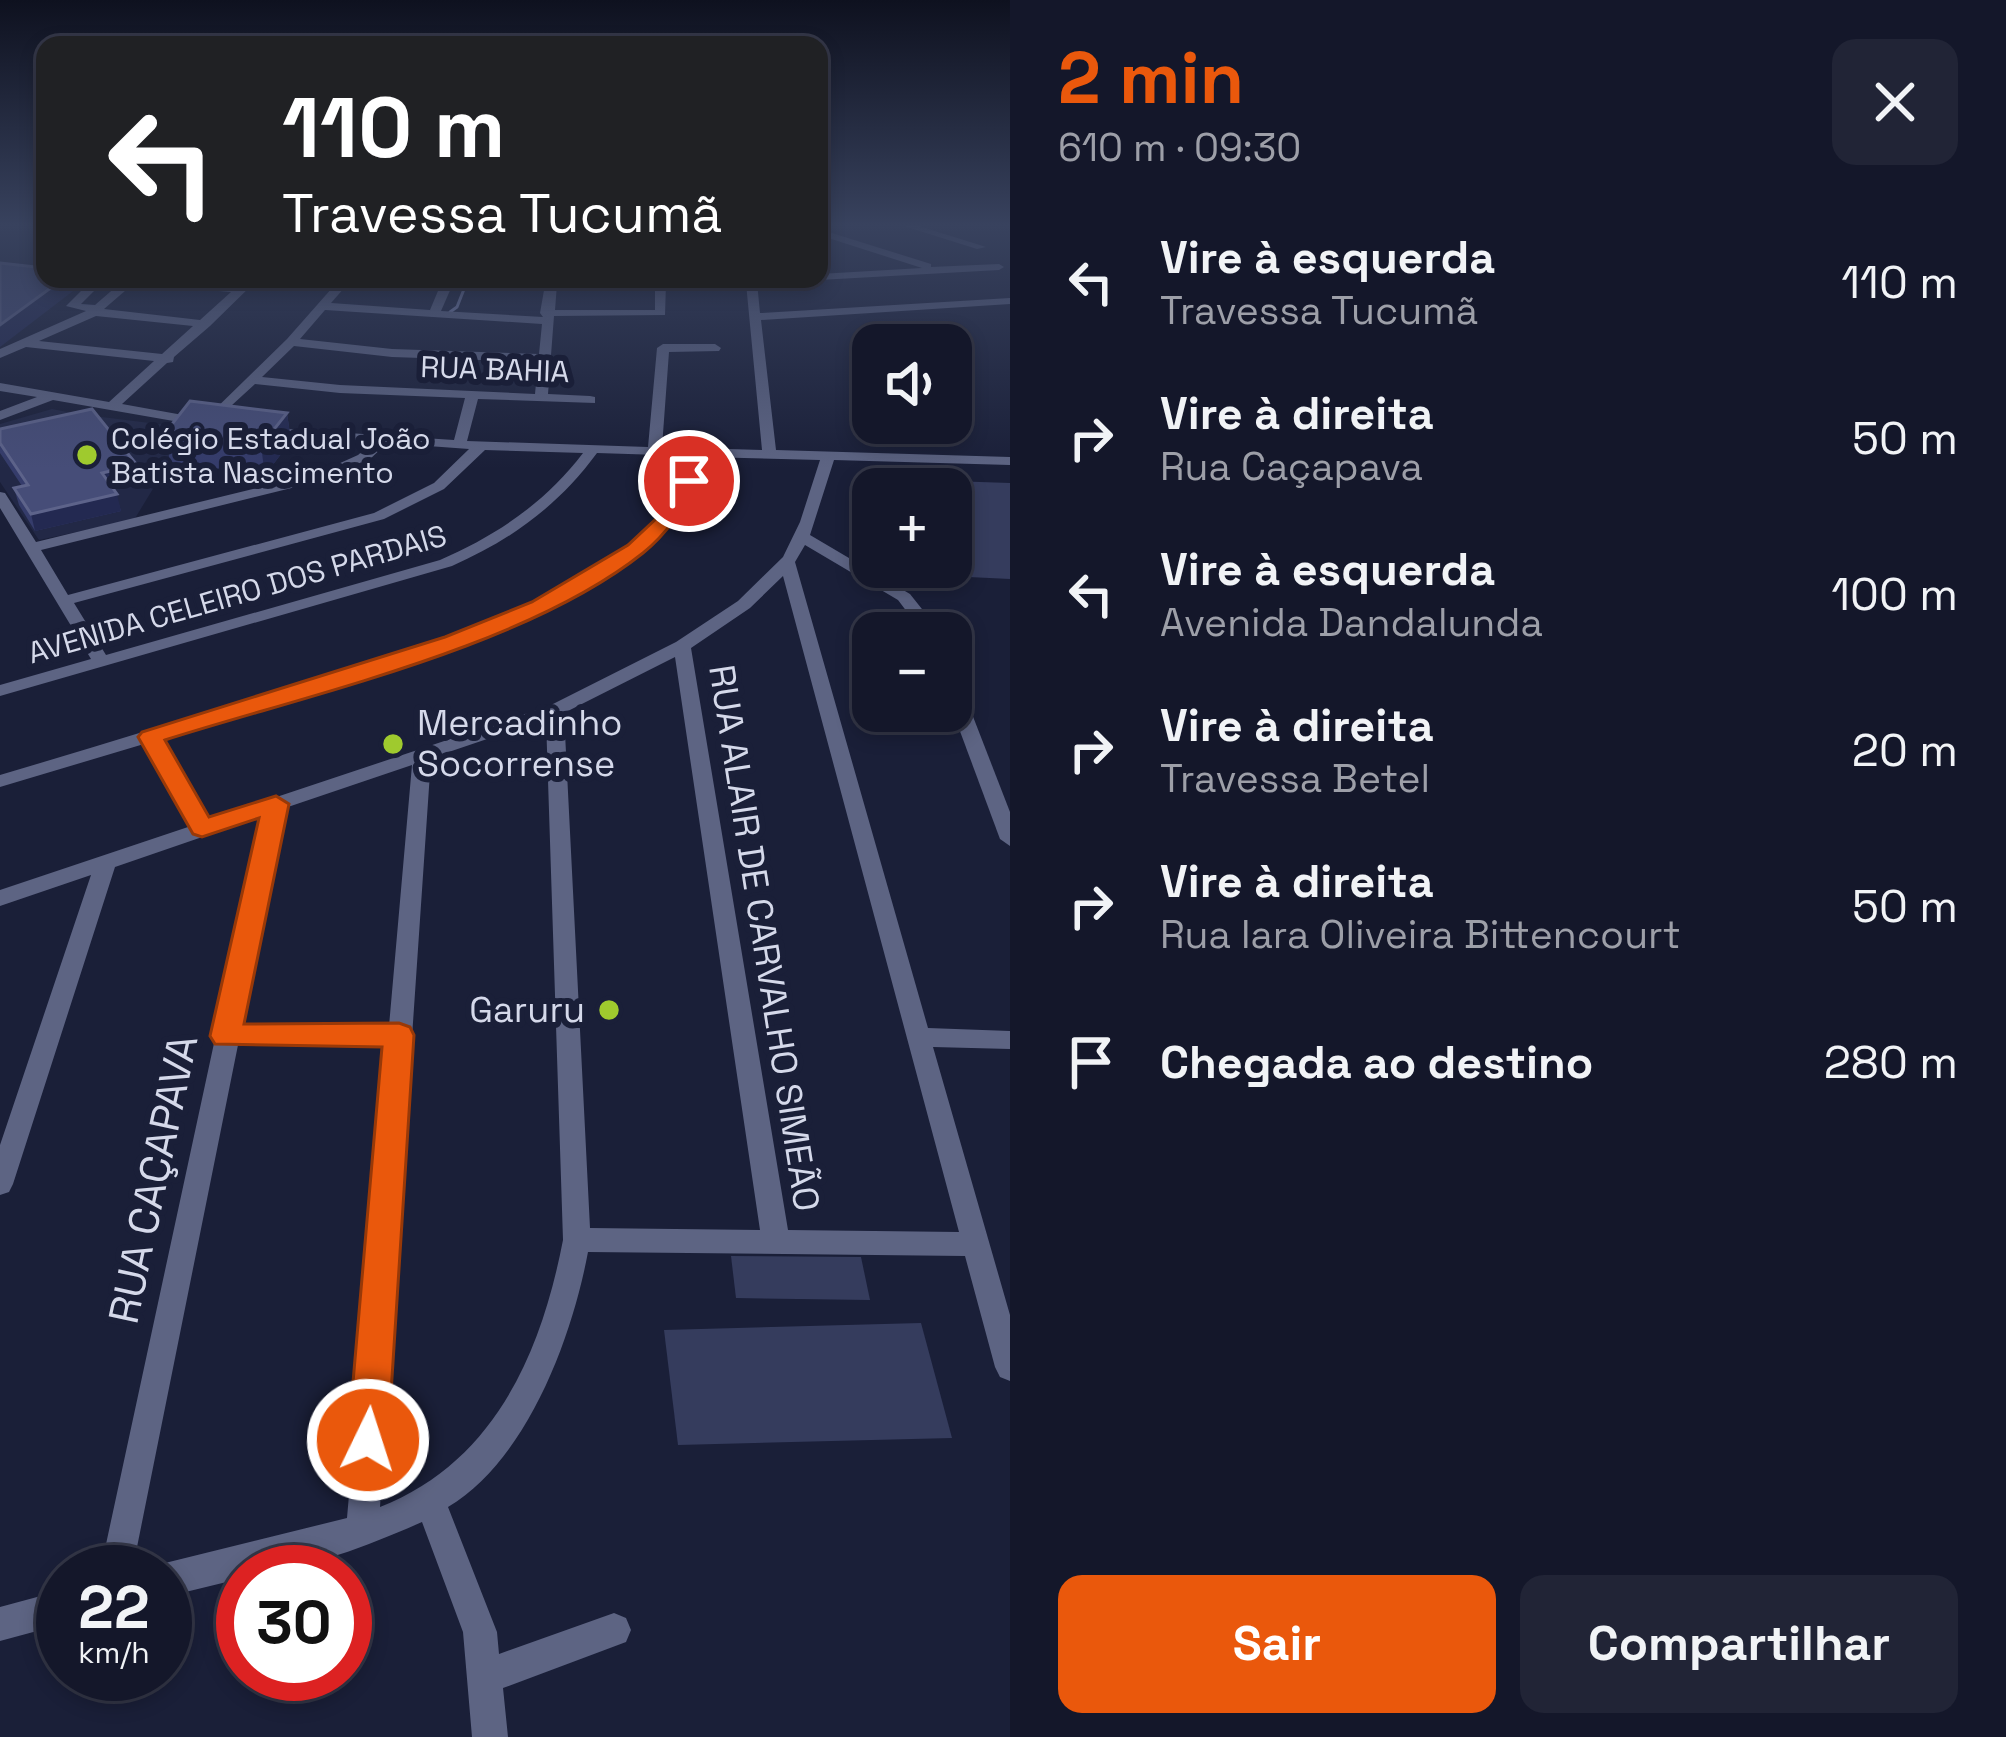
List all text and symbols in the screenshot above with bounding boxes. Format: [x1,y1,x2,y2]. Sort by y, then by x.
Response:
text: 2 min [1058,32,1244,124]
button: close [1832,39,1958,165]
text: 110 m [282,74,505,182]
icon: left [84,84,240,240]
text: 610 m · 09:30 [1058,123,1301,172]
text: Travessa Tucumã [282,179,722,248]
text: Vire à esquerda [1160,229,1495,286]
icon: left [1058,249,1124,315]
text: 110 m [1841,254,1958,311]
text: Travessa Tucumã [1160,286,1478,335]
map controls [852,324,972,732]
button: sound [852,324,972,444]
street label: RUA BAHIA [420,347,570,391]
text: Vire à direita [1160,385,1434,442]
icon: right [1058,405,1124,471]
text: 50 m [1852,410,1958,467]
place label: Colégio Estadual João Batista Nascimento [111,419,431,492]
pin [638,430,740,532]
marker: Colégio Estadual João Batista Nascimento [74,442,100,468]
text: Rua Caçapava [1160,442,1423,491]
icon: arrive [656,448,722,514]
button: + [852,468,972,588]
street label: AVENIDA CELEIRO DOS PARDAIS [23,515,451,673]
text: Vire à esquerda [1160,541,1495,598]
icon: left [1058,561,1124,627]
text: 100 m [1831,566,1958,623]
text: Avenida Dandalunda [1160,598,1543,647]
button: − [852,612,972,732]
street label: RUA ALAIR DE CARVALHO SIMEÃO [698,662,830,1214]
text: Vire à direita [1160,697,1434,754]
place label: Mercadinho Socorrense [417,700,623,787]
icon: right [1058,717,1124,783]
text: 20 m [1852,722,1958,779]
marker: Mercadinho Socorrense [380,731,406,757]
text: Travessa Betel [1160,754,1430,803]
text: Vire à direita [1160,853,1434,910]
icon: right [1058,873,1124,939]
text: 50 m [1852,878,1958,935]
text: Rua Iara Oliveira Bittencourt [1160,910,1681,959]
place label: Garuru [469,987,585,1033]
marker: Garuru [596,997,622,1023]
icon: arrive [1058,1029,1124,1095]
street label: RUA CAÇAPAVA [97,1030,209,1328]
text: Chegada ao destino [1160,1034,1593,1091]
text: 280 m [1824,1034,1958,1091]
position arrow [305,1377,431,1503]
speed limit sign: 30 [216,1545,372,1701]
text: 22 [78,1569,150,1646]
button: Sair [1058,1575,1496,1713]
button: Compartilhar [1520,1575,1958,1713]
text: km/h [78,1633,150,1672]

